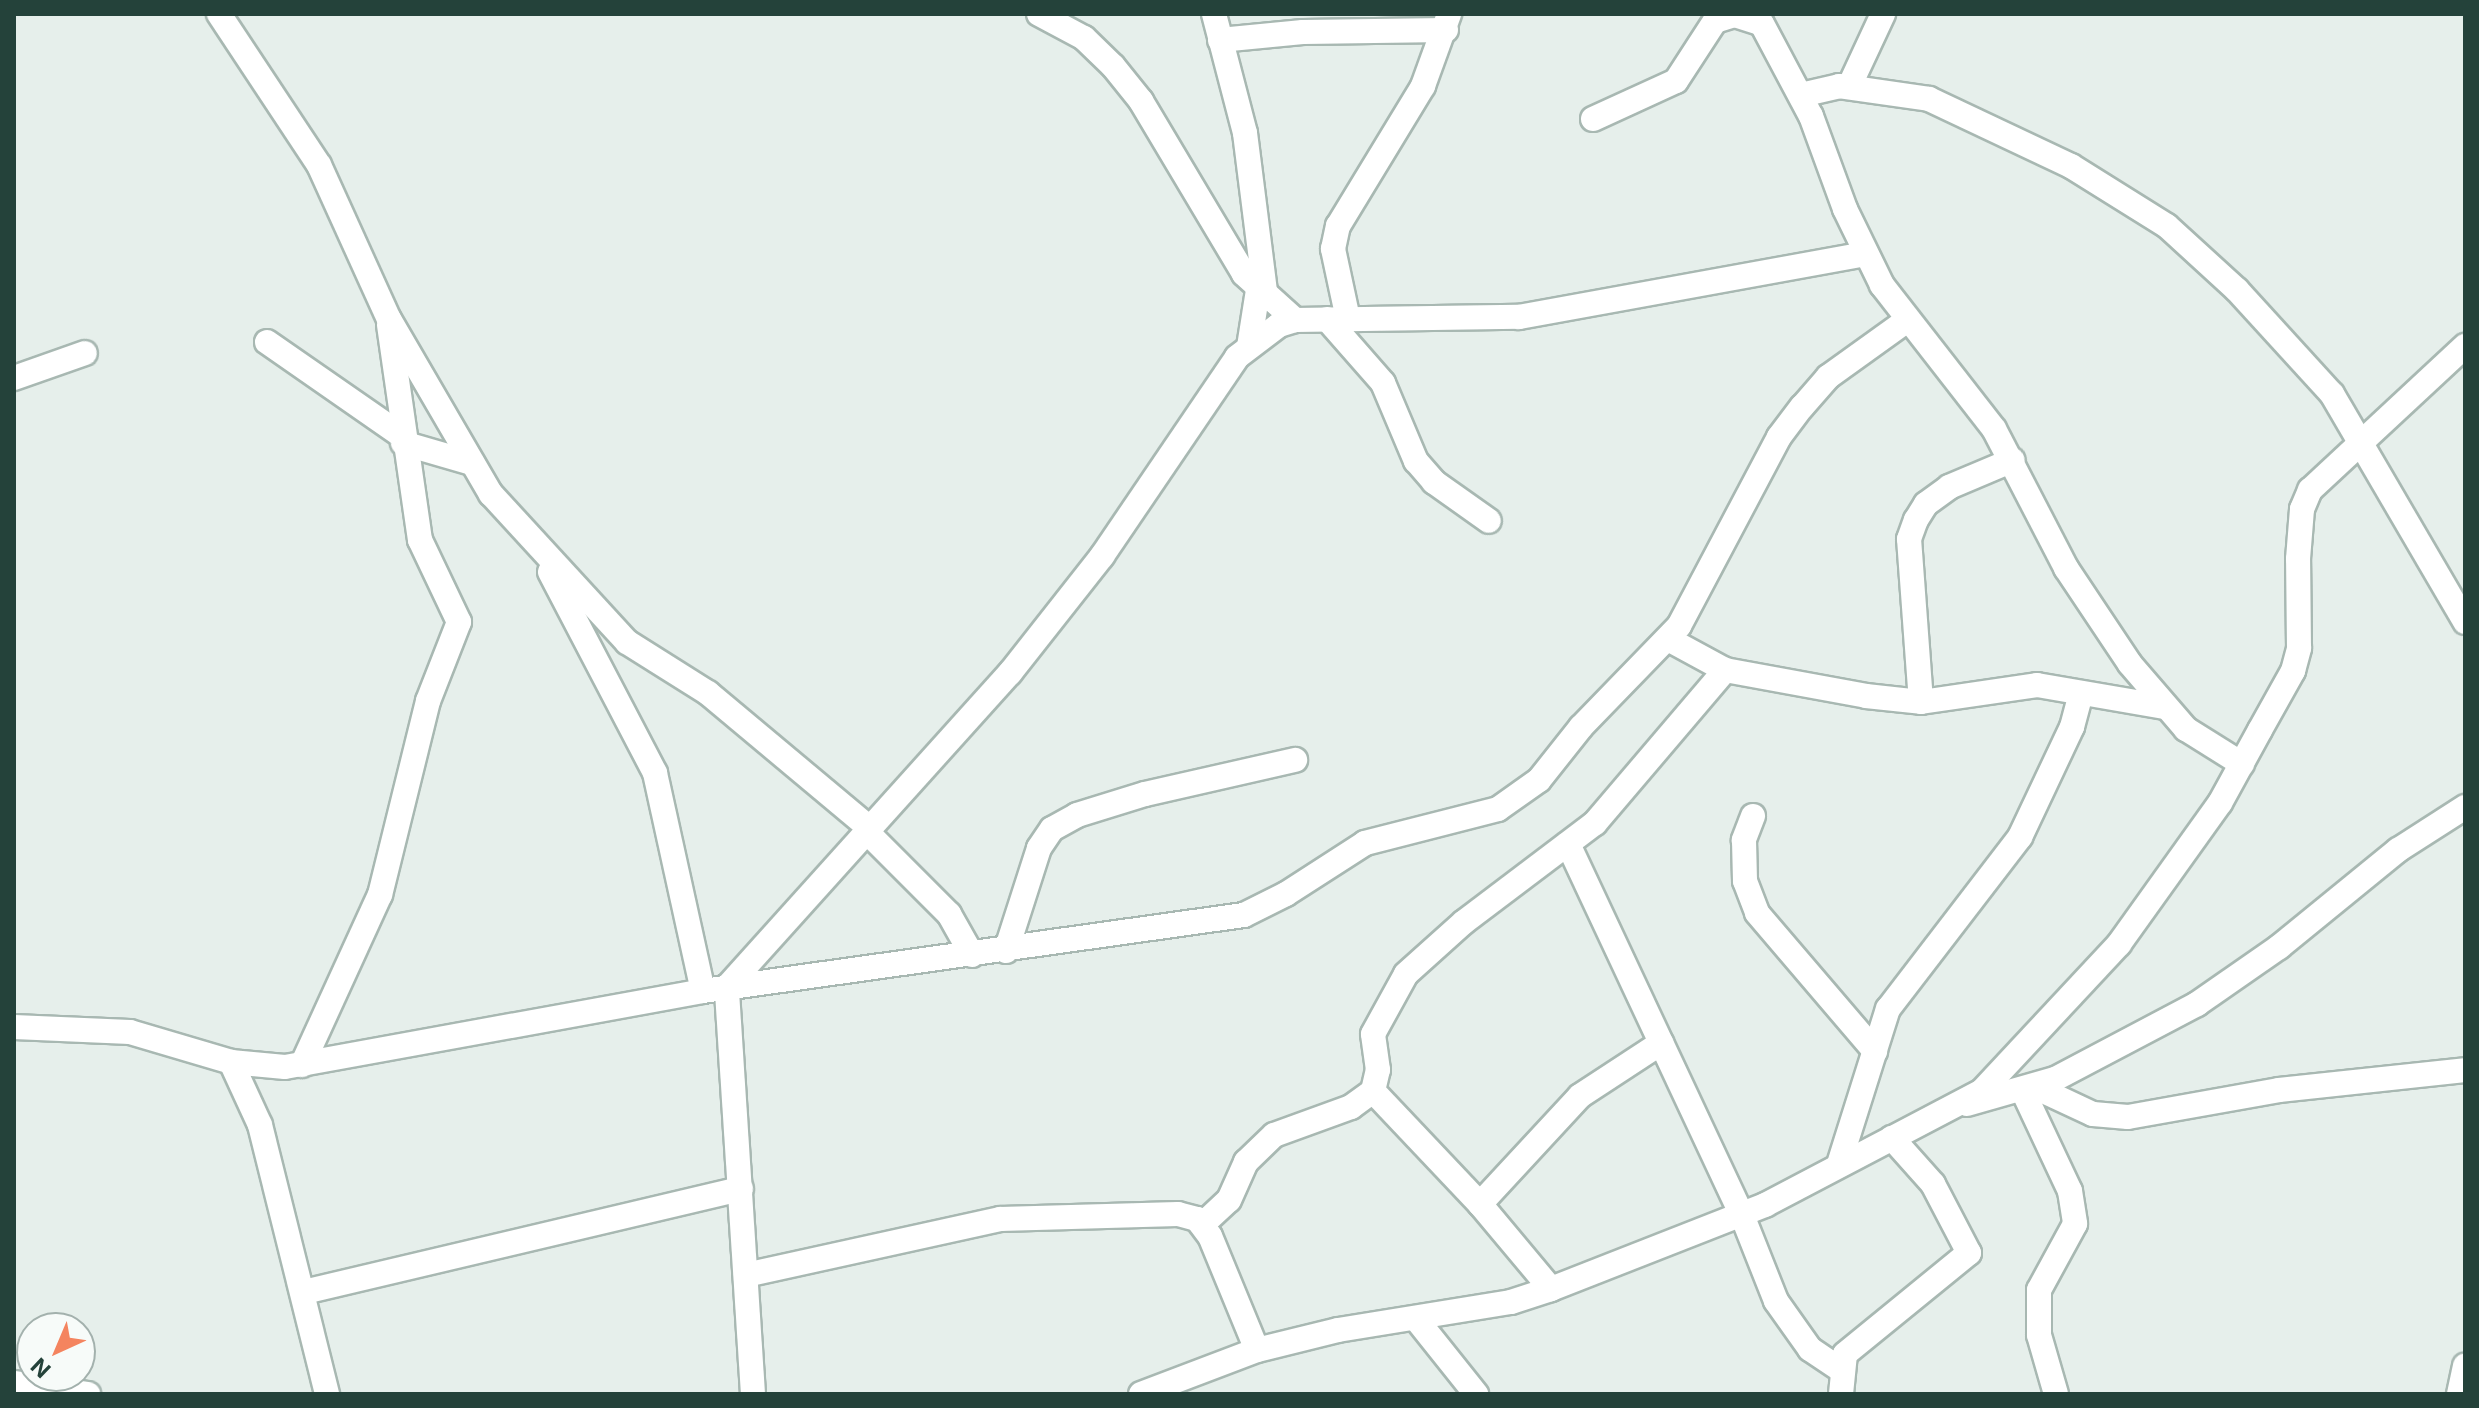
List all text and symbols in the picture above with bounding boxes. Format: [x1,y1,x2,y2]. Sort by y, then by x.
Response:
north arrow [16,1312,96,1392]
text: N [26,1353,56,1383]

